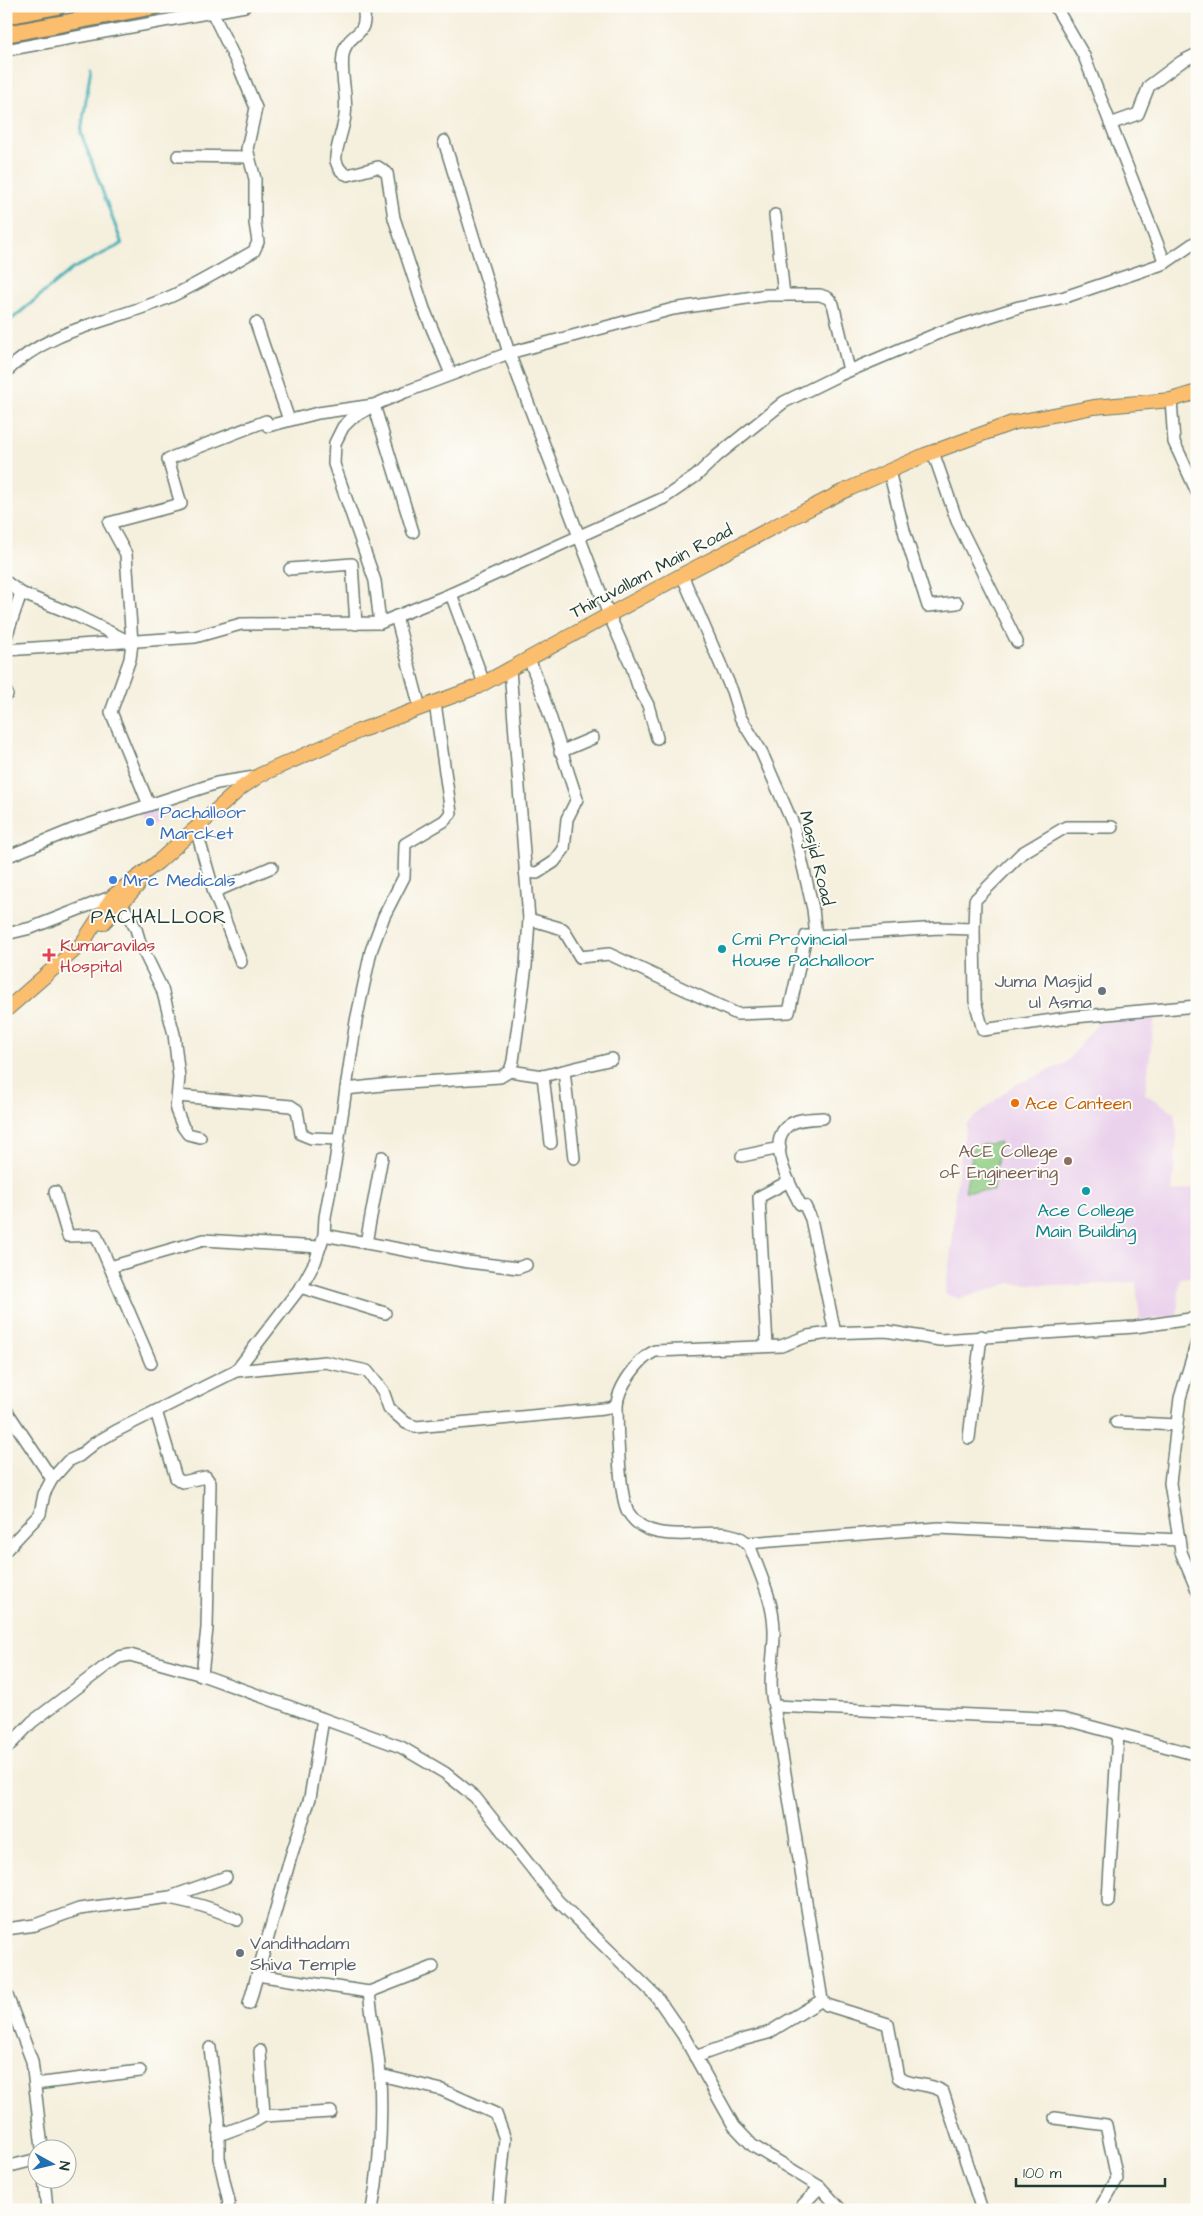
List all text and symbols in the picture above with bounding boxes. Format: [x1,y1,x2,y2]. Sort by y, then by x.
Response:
street label: Thiruvallam Main Road [566,518,737,625]
place label: Pachalloor Marcket [160,800,246,846]
street label: Masjid Road [793,808,840,908]
marker: Pachalloor Marcket [144,816,156,828]
place label: Mrc Medicals [123,868,235,893]
marker: Mrc Medicals [107,874,119,886]
district label: PACHALLOOR [91,904,227,931]
place label: Cmi Provincial House Pachalloor [732,927,874,973]
place label: Kumaravilas Hospital [60,933,155,979]
marker: Cmi Provincial House Pachalloor [716,943,728,955]
marker: Kumaravilas Hospital [42,948,56,962]
place label: Juma Masjid ul Asma [995,969,1092,1015]
marker: Juma Masjid ul Asma [1096,985,1108,997]
place label: Ace Canteen [1025,1091,1132,1116]
marker: Ace Canteen [1009,1097,1021,1109]
place label: ACE College of Engineering [939,1139,1058,1186]
marker: ACE College of Engineering [1062,1155,1074,1167]
marker: Ace College Main Building [1080,1185,1092,1197]
place label: Ace College Main Building [1036,1198,1136,1245]
place label: Vandithadam Shiva Temple [250,1931,357,1977]
marker: Vandithadam Shiva Temple [234,1947,246,1959]
north arrow [28,2138,78,2188]
scale bar [1016,2156,1164,2188]
text: N [53,2160,74,2172]
text: 100 m [1023,2163,1062,2184]

